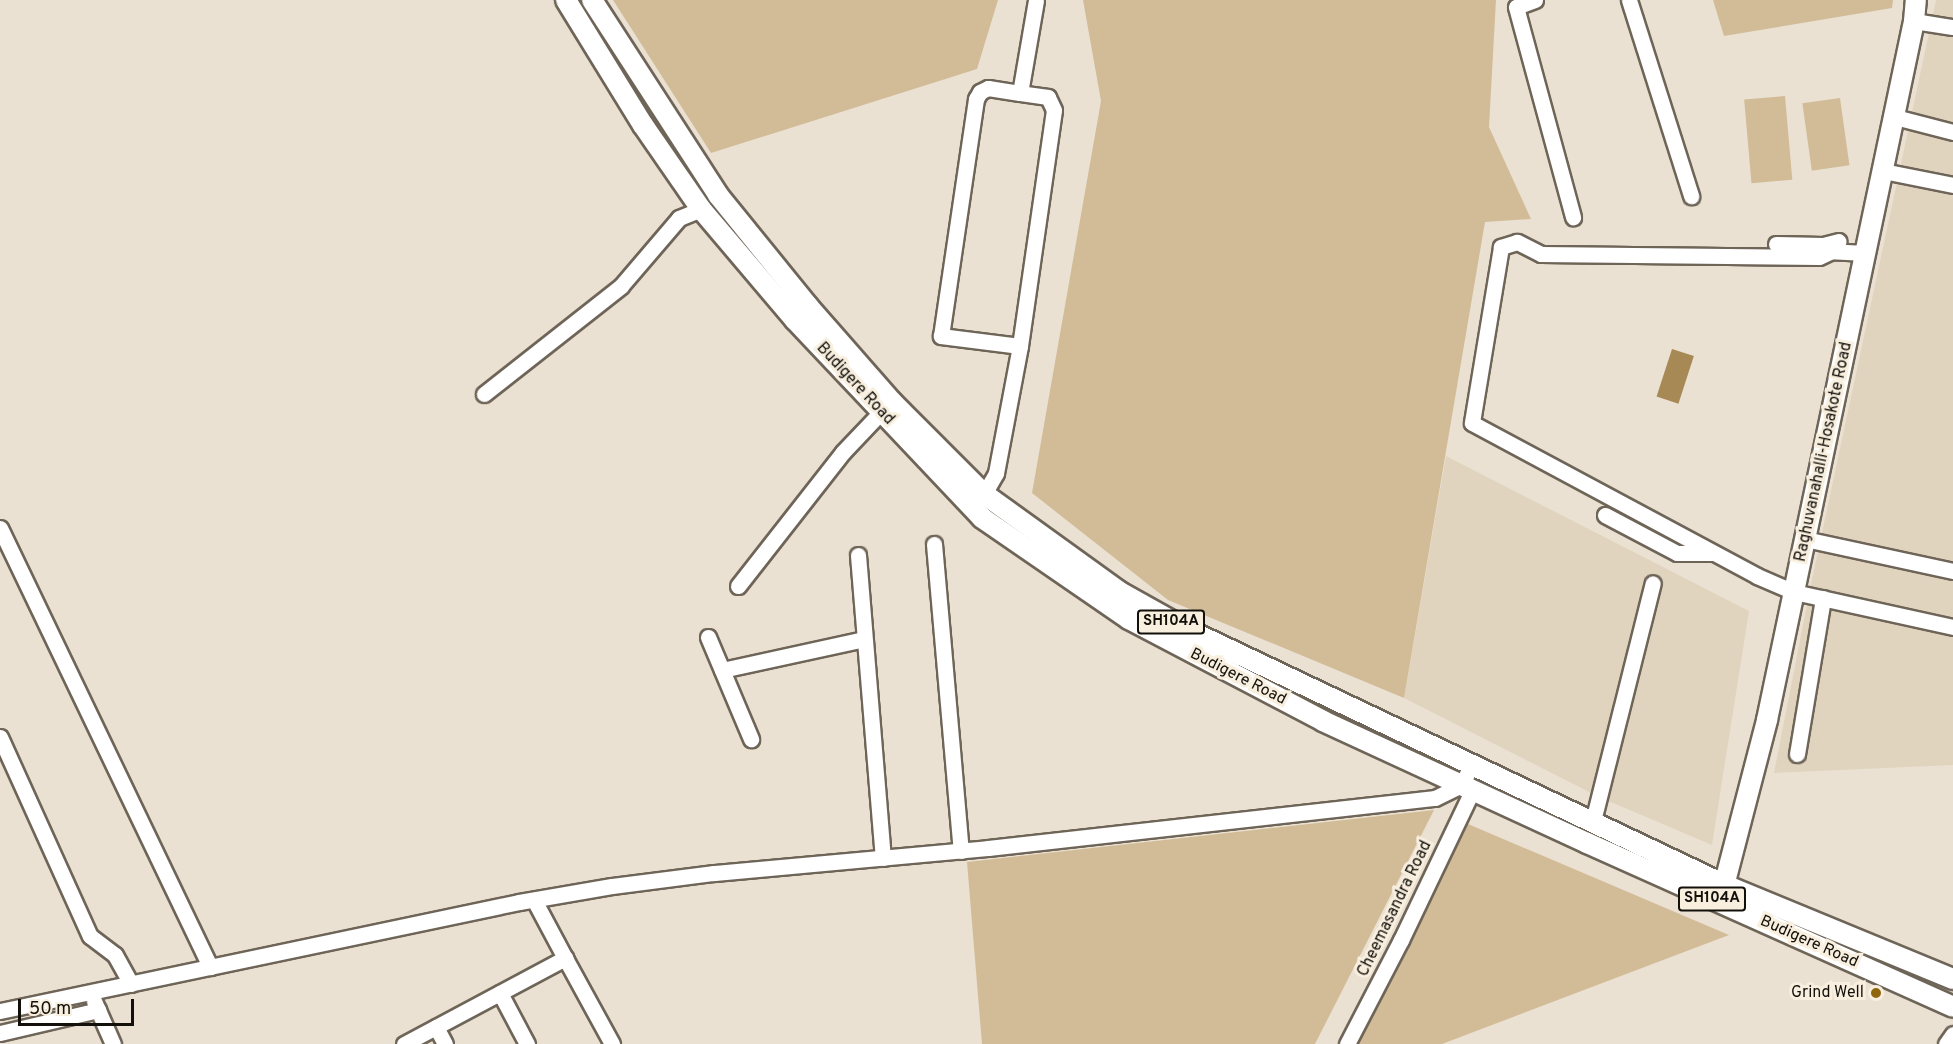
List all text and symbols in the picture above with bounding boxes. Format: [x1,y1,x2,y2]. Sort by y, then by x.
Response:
street label: Budigere Road [812,339,898,429]
street label: Raghuvanahalli-Hosakote Road [1791,340,1857,564]
road number: SH104A [1136,610,1206,634]
street label: Budigere Road [1187,645,1289,709]
street label: Cheemasandra Road [1354,838,1436,980]
road number: SH104A [1678,887,1746,911]
street label: Budigere Road [1757,912,1861,972]
place label: Grind Well [1791,983,1864,1003]
marker: Grind Well [1869,986,1883,1000]
scale bar [21,987,136,1025]
text: 50 m [29,998,71,1021]

